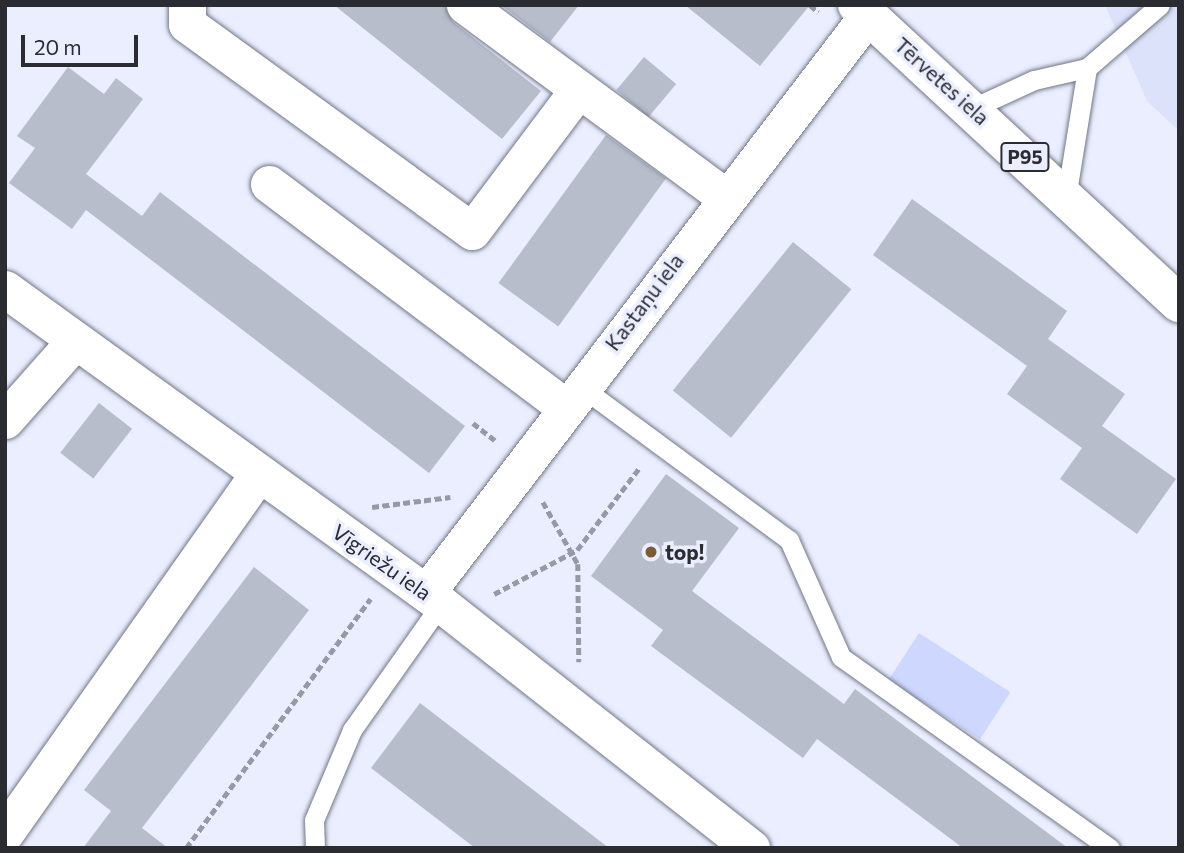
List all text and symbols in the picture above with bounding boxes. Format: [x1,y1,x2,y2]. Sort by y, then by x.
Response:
scale bar [24,21,142,65]
street label: Tērvetes iela [890,32,994,130]
text: 20 m [34,34,82,59]
road number: P95 [999,141,1051,172]
street label: Kastaņu iela [599,249,689,355]
street label: Vīgriežu iela [328,519,436,605]
place label: top! [665,539,704,565]
marker: top! [643,544,659,560]

